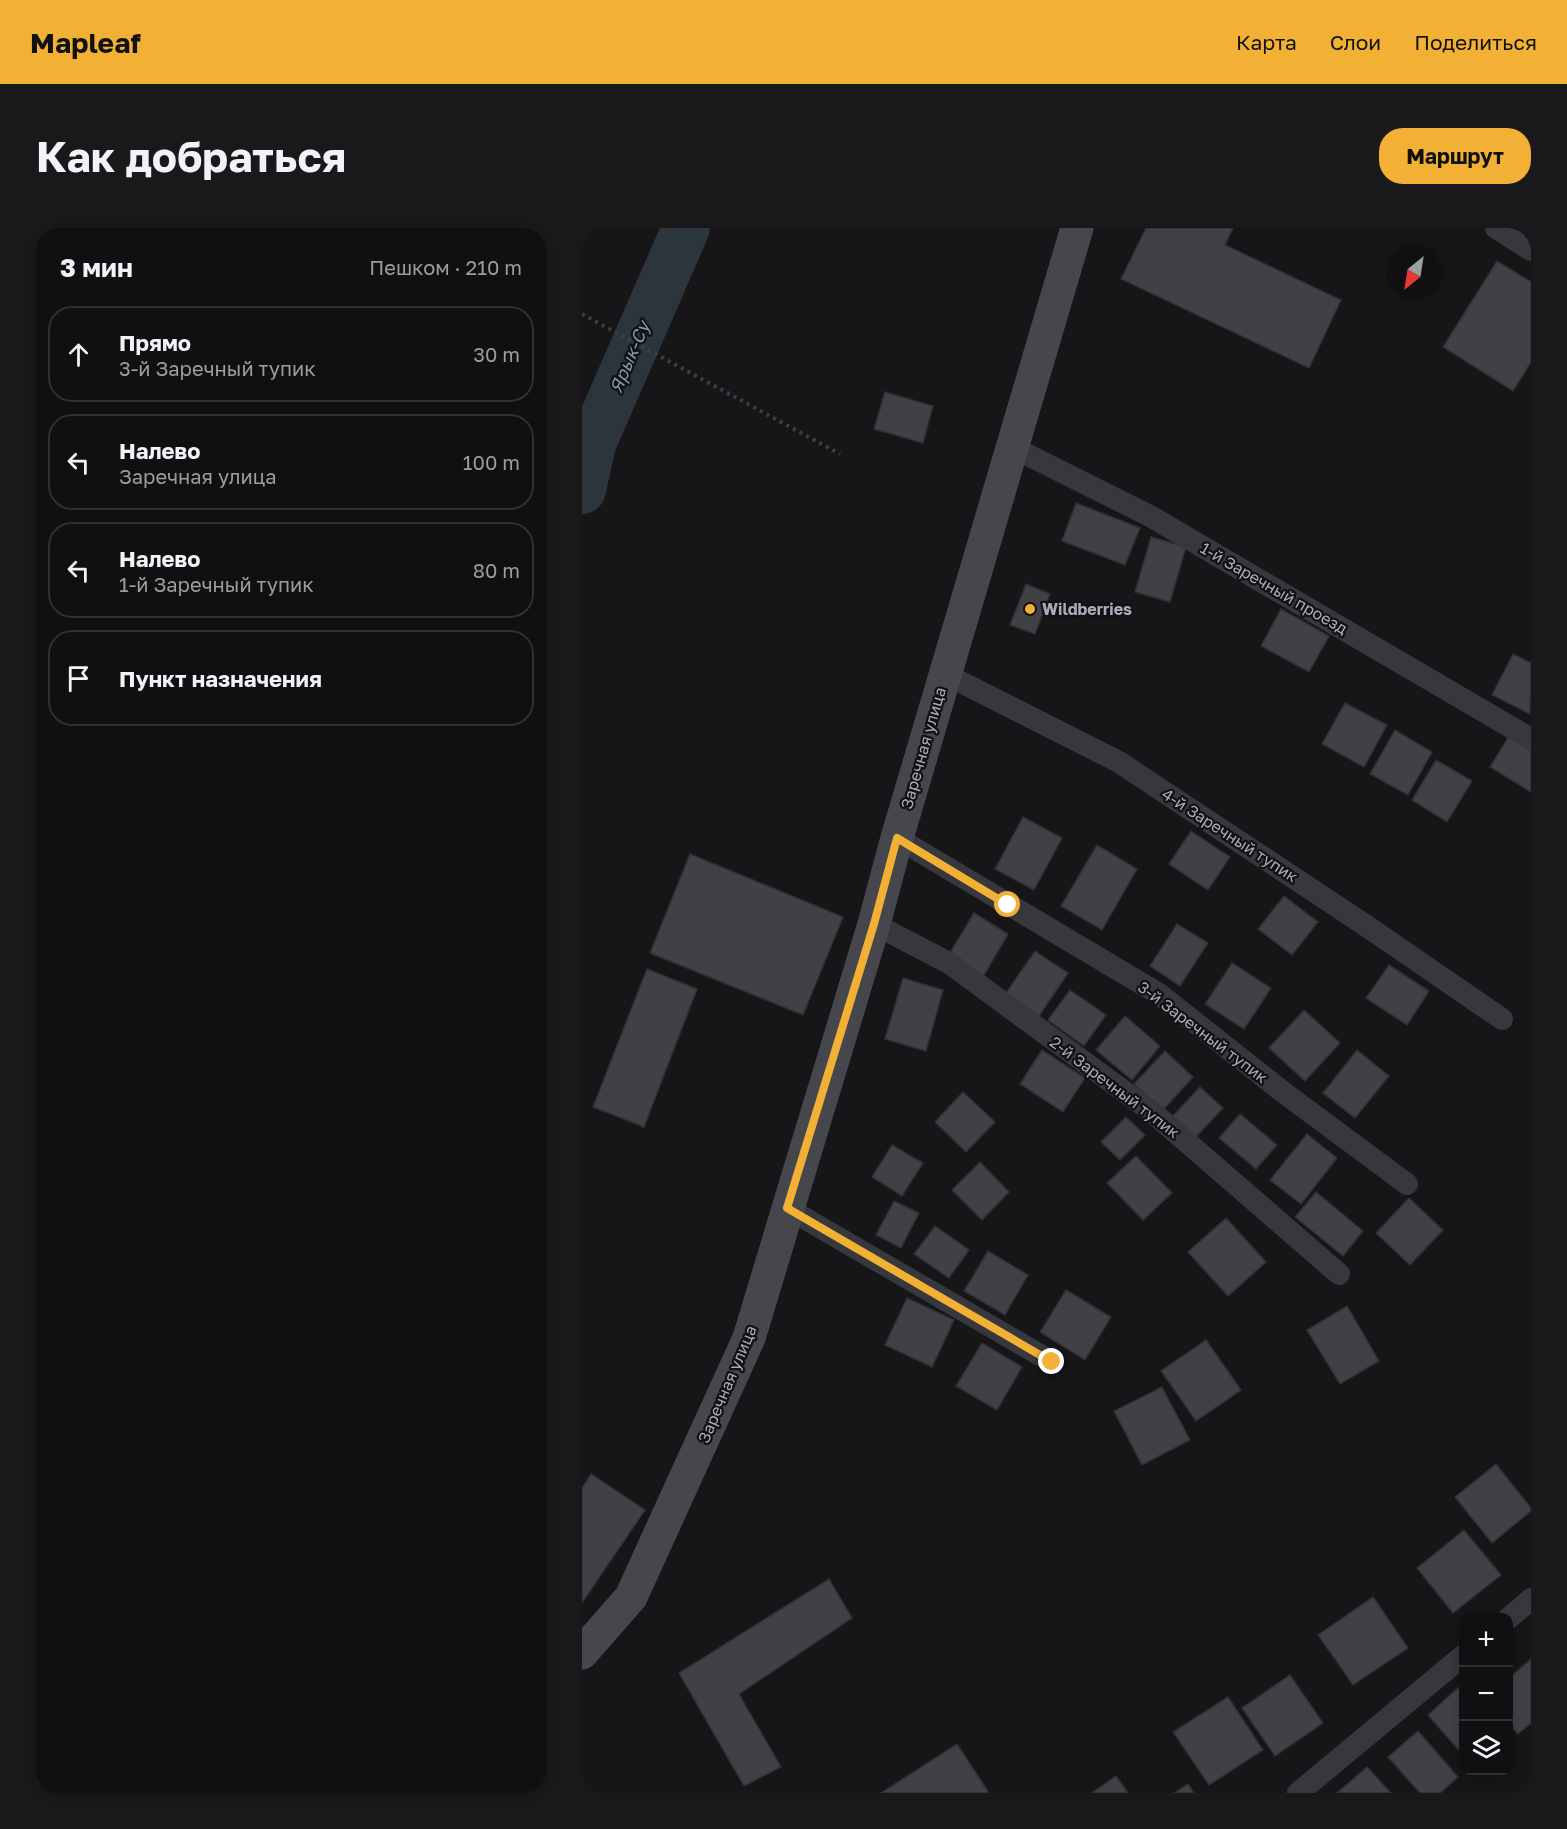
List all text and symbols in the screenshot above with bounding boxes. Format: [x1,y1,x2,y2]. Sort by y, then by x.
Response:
text: Mapleaf [30,26,141,59]
text: Карта [1236,29,1297,55]
text: Слои [1330,29,1381,55]
text: Поделиться [1414,29,1537,55]
button: Маршрут [1379,128,1531,184]
text: Как добраться [36,131,346,181]
north arrow [1387,246,1441,300]
text: 3 мин [60,252,133,283]
text: Пешком · 210 m [369,255,522,279]
water label: Ярык-Су [604,315,655,396]
text: Прямо [119,329,191,356]
icon: ahead [62,338,95,371]
text: 30 m [473,342,520,366]
text: 3-й Заречный тупик [119,356,316,380]
text: Налево [119,437,201,464]
icon: left [62,446,95,479]
text: 100 m [463,450,520,474]
text: Заречная улица [119,464,277,488]
street label: 1-й Заречный проезд [1197,538,1351,638]
text: Налево [119,545,201,572]
icon: left [62,554,95,587]
text: 80 m [473,558,520,582]
text: 1-й Заречный тупик [119,572,314,596]
place label: Wildberries [1042,599,1132,619]
marker: Wildberries [1023,602,1037,616]
icon: arrive [62,662,95,695]
text: Пункт назначения [119,665,322,692]
street label: Заречная улица [896,685,950,811]
street label: 4-й Заречный тупик [1158,784,1302,886]
route start [994,891,1020,917]
street label: 3-й Заречный тупик [1134,977,1272,1087]
street label: 2-й Заречный тупик [1046,1032,1184,1142]
street label: Заречная улица [693,1322,761,1446]
route end [1038,1348,1064,1374]
map controls [1459,1613,1513,1775]
button: + [1459,1613,1513,1667]
button: − [1459,1667,1513,1721]
button: layers [1459,1721,1513,1775]

